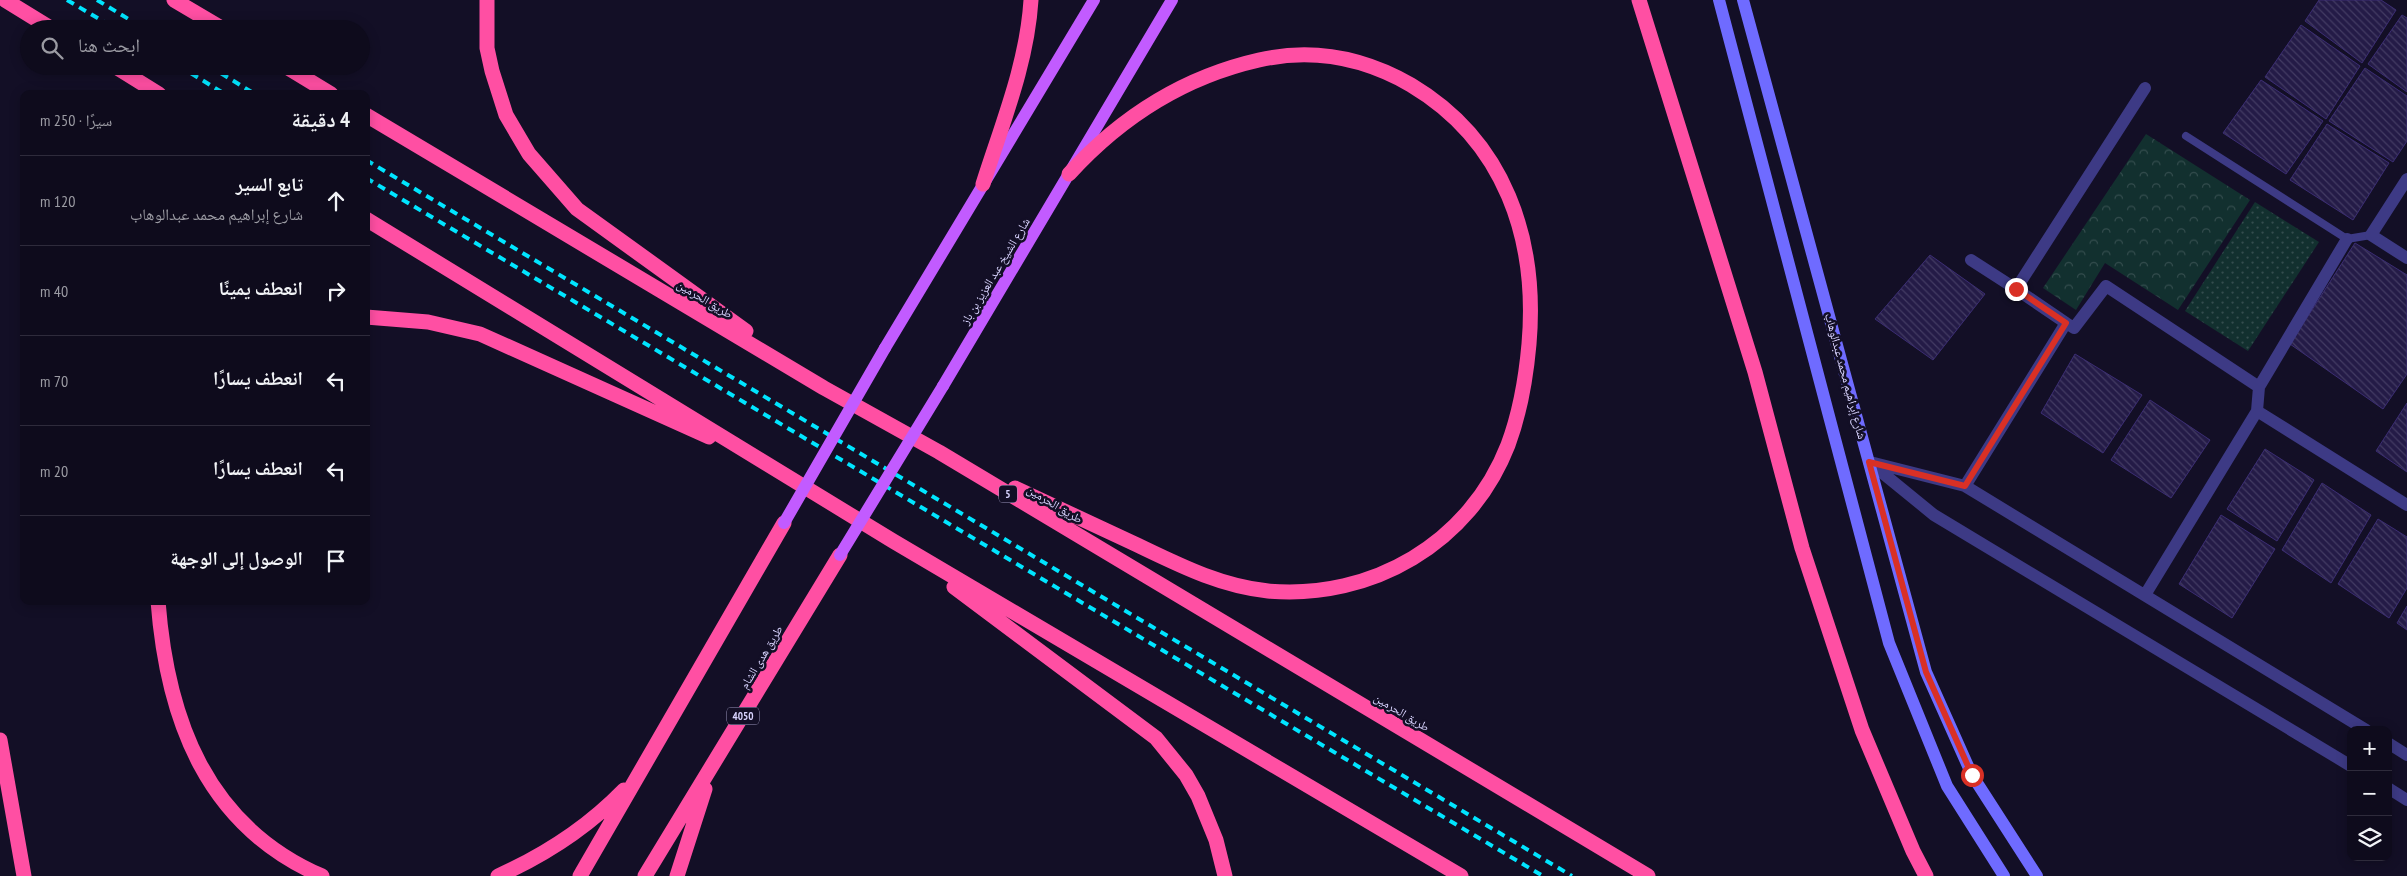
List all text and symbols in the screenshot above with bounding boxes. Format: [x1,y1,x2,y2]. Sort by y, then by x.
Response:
search box [20,20,370,75]
text: ابحث هنا [78,33,140,57]
icon: search [38,34,66,62]
text: 4 دقيقة [292,106,350,133]
text: سيرًا · 250 m [40,110,112,130]
text: تابع السير [236,172,303,196]
icon: ahead [322,187,350,215]
text: 120 m [40,191,75,211]
text: شارع إبراهيم محمد عبدالوهاب [130,204,303,224]
street label: شارع الشيخ عبد العزيز بن باز [957,215,1034,328]
text: انعطف يمينًا [219,276,303,300]
icon: right [322,277,350,305]
street label: طريق الحرمين [674,277,736,322]
route end [2005,278,2028,301]
text: 40 m [40,281,68,301]
street label: شارع إبراهيم محمد عبدالوهاب [1821,311,1870,441]
text: انعطف يسارًا [213,366,303,390]
icon: left [322,367,350,395]
text: 70 m [40,371,68,391]
text: انعطف يسارًا [213,456,303,480]
icon: left [322,457,350,485]
text: 20 m [40,461,68,481]
street label: طريق الحرمين [1024,482,1086,527]
road number: 5 [999,486,1017,502]
text: الوصول إلى الوجهة [170,546,303,570]
icon: arrive [322,547,350,575]
street label: طريق هدى الشام [736,623,787,692]
street label: طريق الحرمين [1371,690,1433,735]
road number: 4050 [727,708,759,724]
map controls [2347,726,2392,861]
button: + [2347,726,2392,771]
route start [1961,764,1984,787]
button: − [2347,771,2392,816]
button: layers [2347,816,2392,861]

